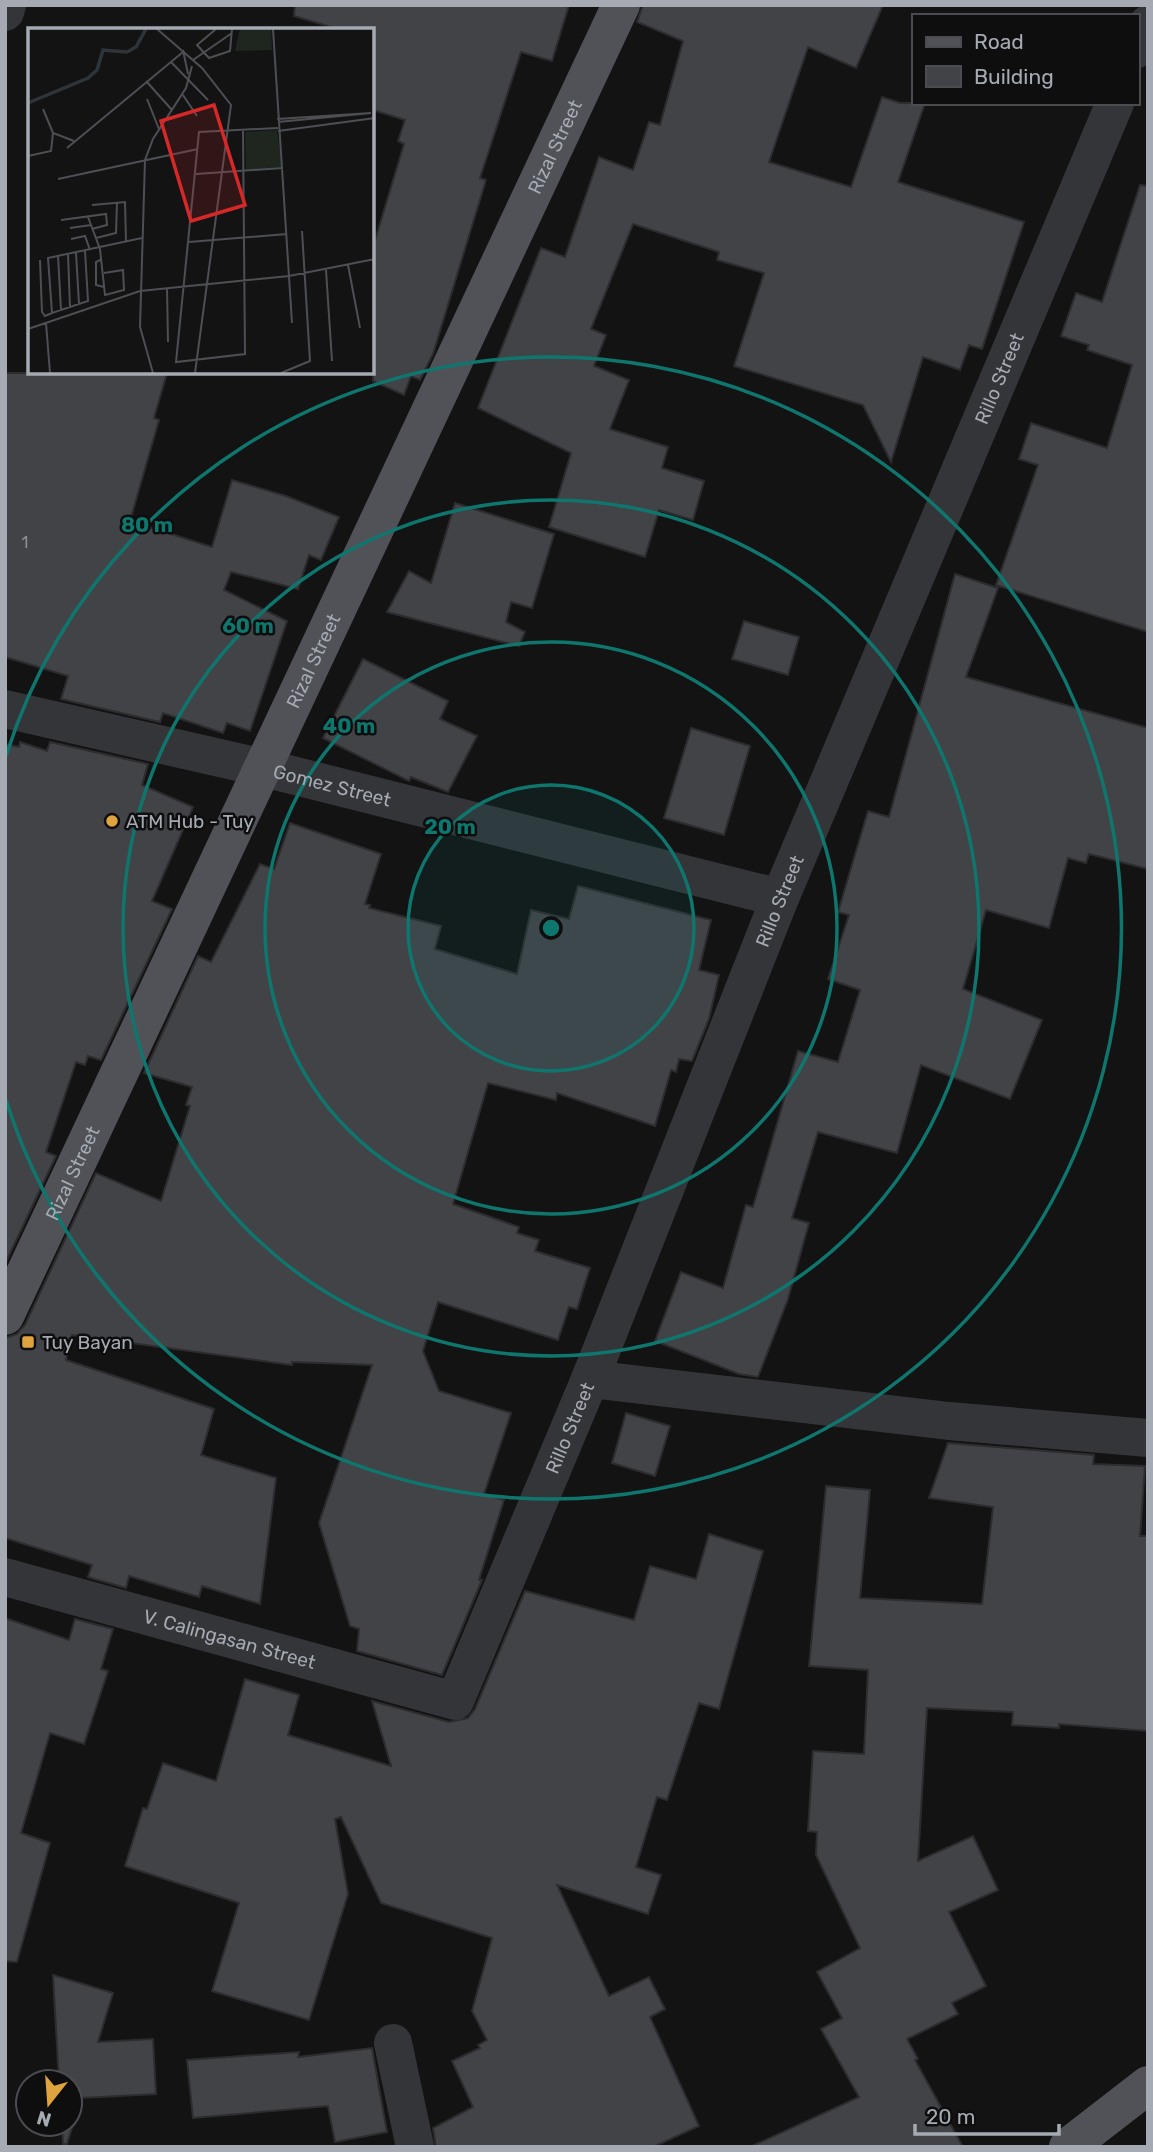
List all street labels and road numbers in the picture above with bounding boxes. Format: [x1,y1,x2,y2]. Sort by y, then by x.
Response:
street label: Rizal Street [523,96,587,198]
street label: Rillo Street [970,329,1029,428]
street label: Rizal Street [281,610,346,712]
street label: Gomez Street [271,760,394,812]
street label: Rillo Street [751,851,809,950]
street label: Rizal Street [41,1122,105,1224]
street label: Rillo Street [541,1378,600,1477]
street label: V. Calingasan Street [141,1605,319,1674]

